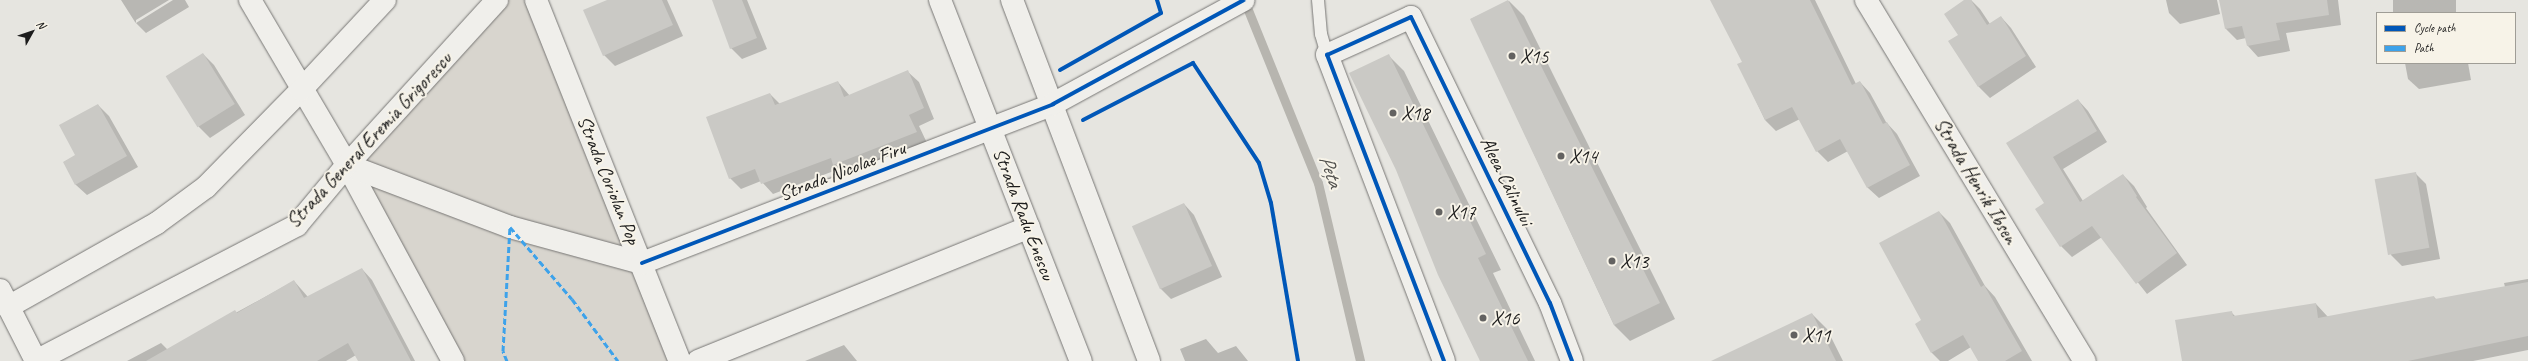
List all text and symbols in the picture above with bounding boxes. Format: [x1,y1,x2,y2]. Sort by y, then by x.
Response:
north arrow [12,12,52,52]
legend [2376,12,2516,64]
text: N [34,17,49,31]
text: Cycle path [2414,20,2456,36]
text: Path [2414,40,2434,56]
place label: X15 [1520,44,1548,68]
street label: Strada General Eremia Grigorescu [281,47,457,233]
marker: X15 [1507,51,1517,61]
place label: X18 [1401,101,1429,125]
marker: X18 [1388,108,1398,118]
street label: Strada Coriolan Pop [572,112,646,248]
street label: Strada Henrik Ibsen [1929,114,2023,248]
street label: Aleea Călinului [1475,133,1539,229]
street label: Strada Nicolae Firu [775,136,909,206]
street label: Strada Radu Enescu [988,144,1060,284]
place label: X14 [1569,144,1597,168]
marker: X14 [1556,151,1566,161]
water label: Peța [1314,152,1348,190]
place label: X17 [1447,200,1475,224]
marker: X17 [1434,207,1444,217]
place label: X13 [1620,249,1648,273]
marker: X13 [1607,256,1617,266]
place label: X16 [1491,306,1519,330]
marker: X16 [1478,313,1488,323]
place label: X11 [1802,323,1830,347]
marker: X11 [1789,330,1799,340]

